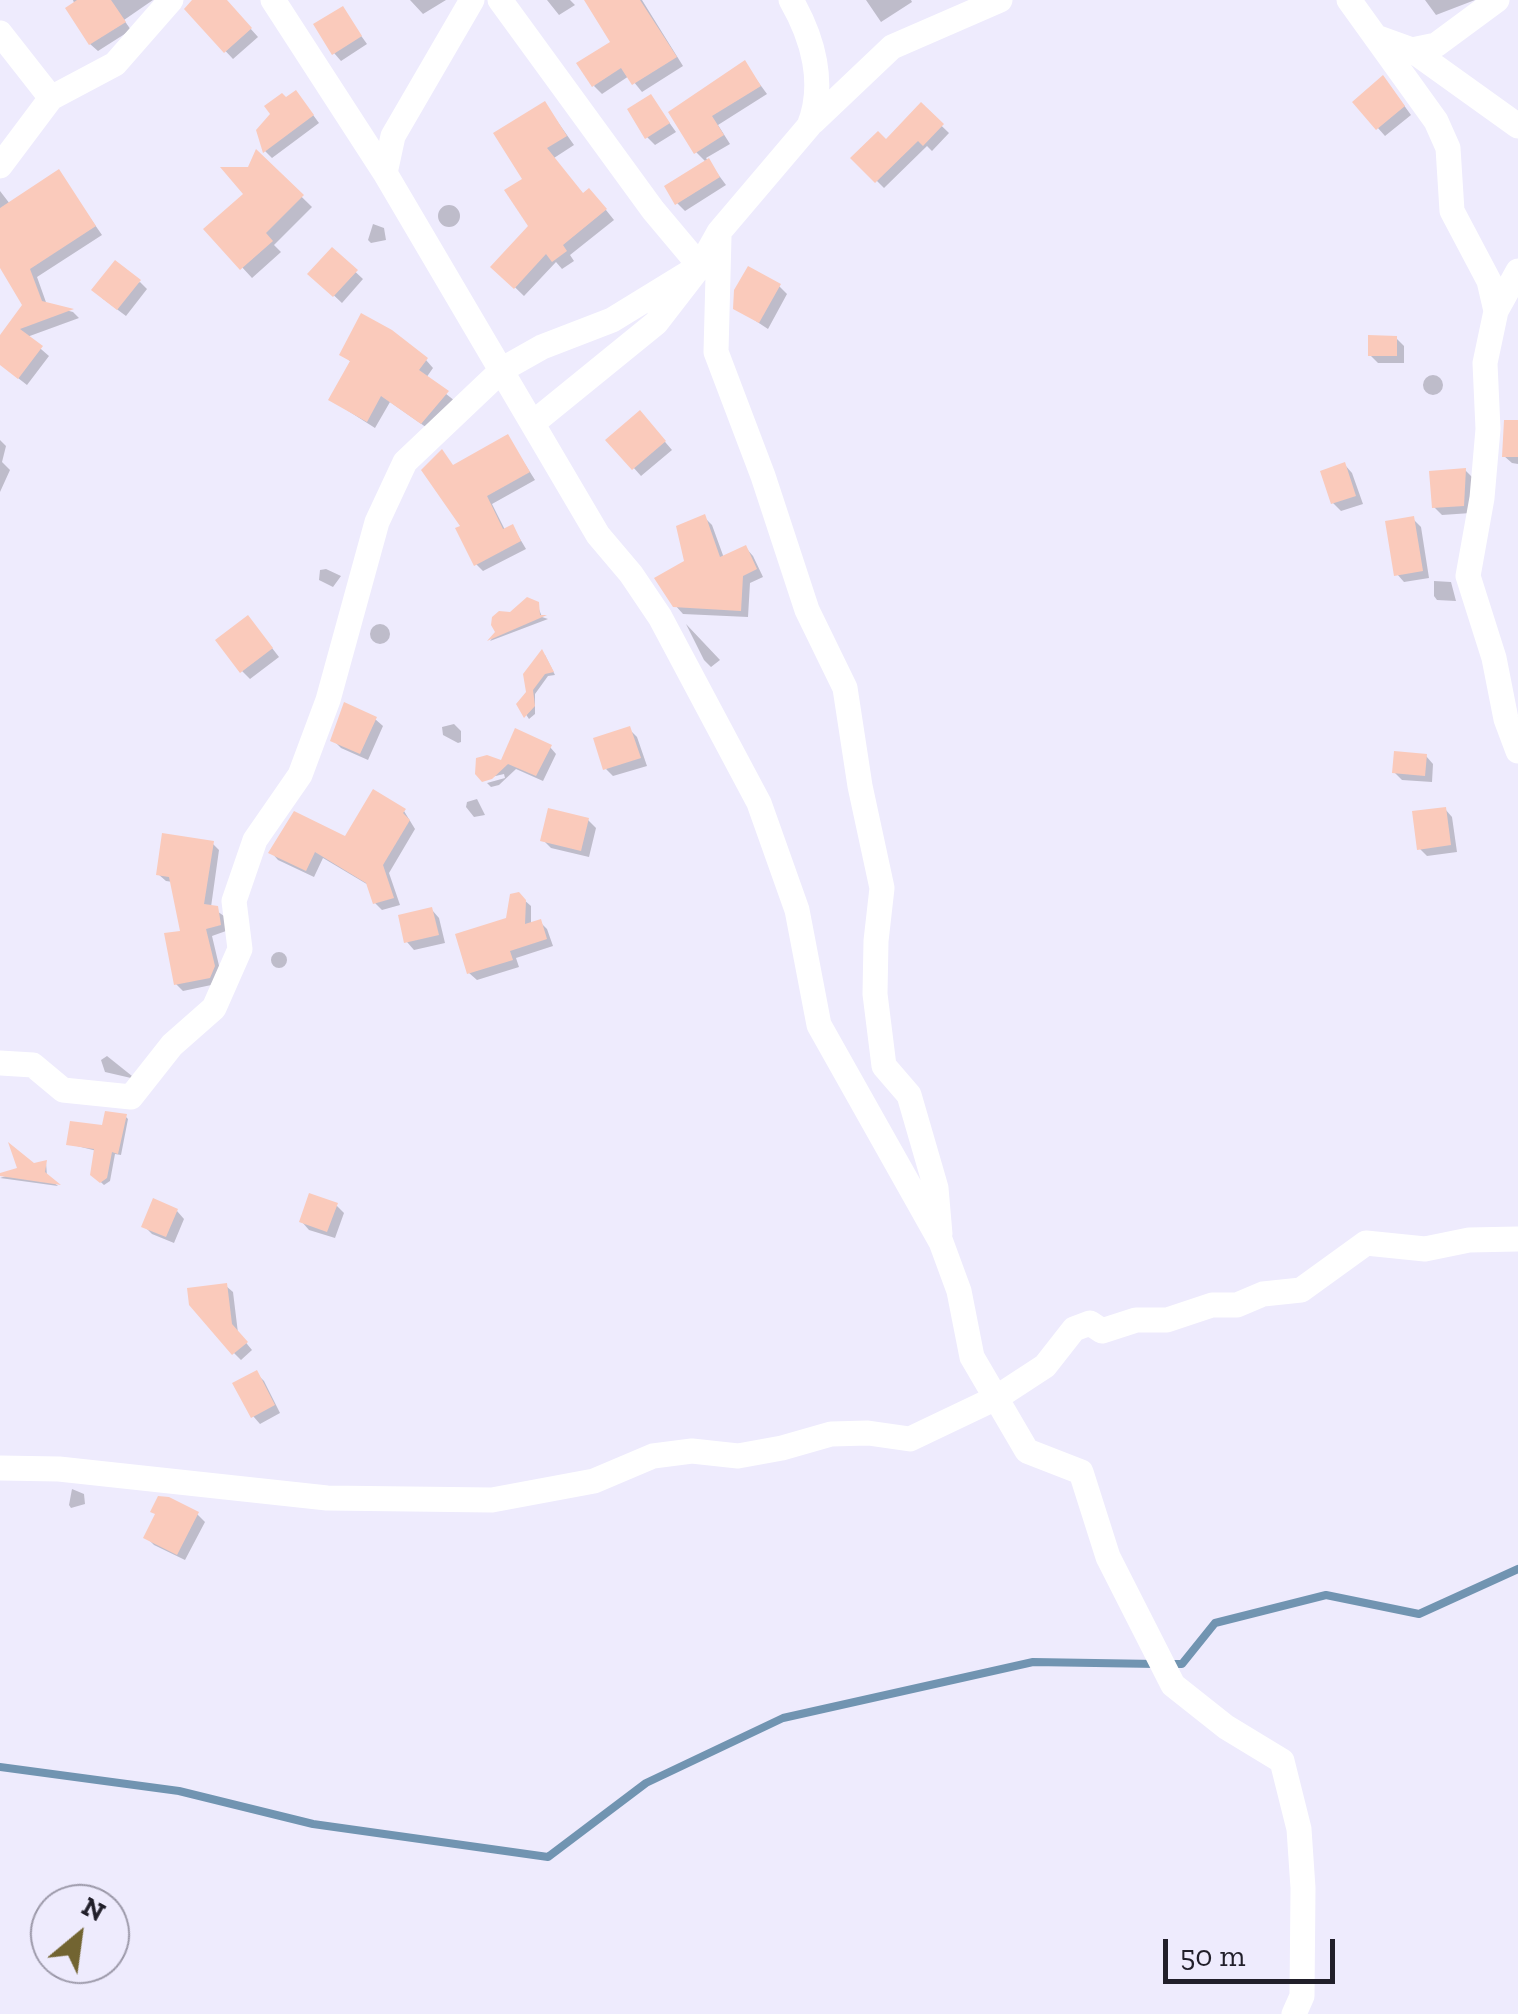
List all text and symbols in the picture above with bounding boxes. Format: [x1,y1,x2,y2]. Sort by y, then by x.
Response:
north arrow [30,1884,130,1984]
text: N [77,1889,111,1929]
scale bar [1168,1919,1340,1981]
text: 50 m [1180,1938,1245,1974]

